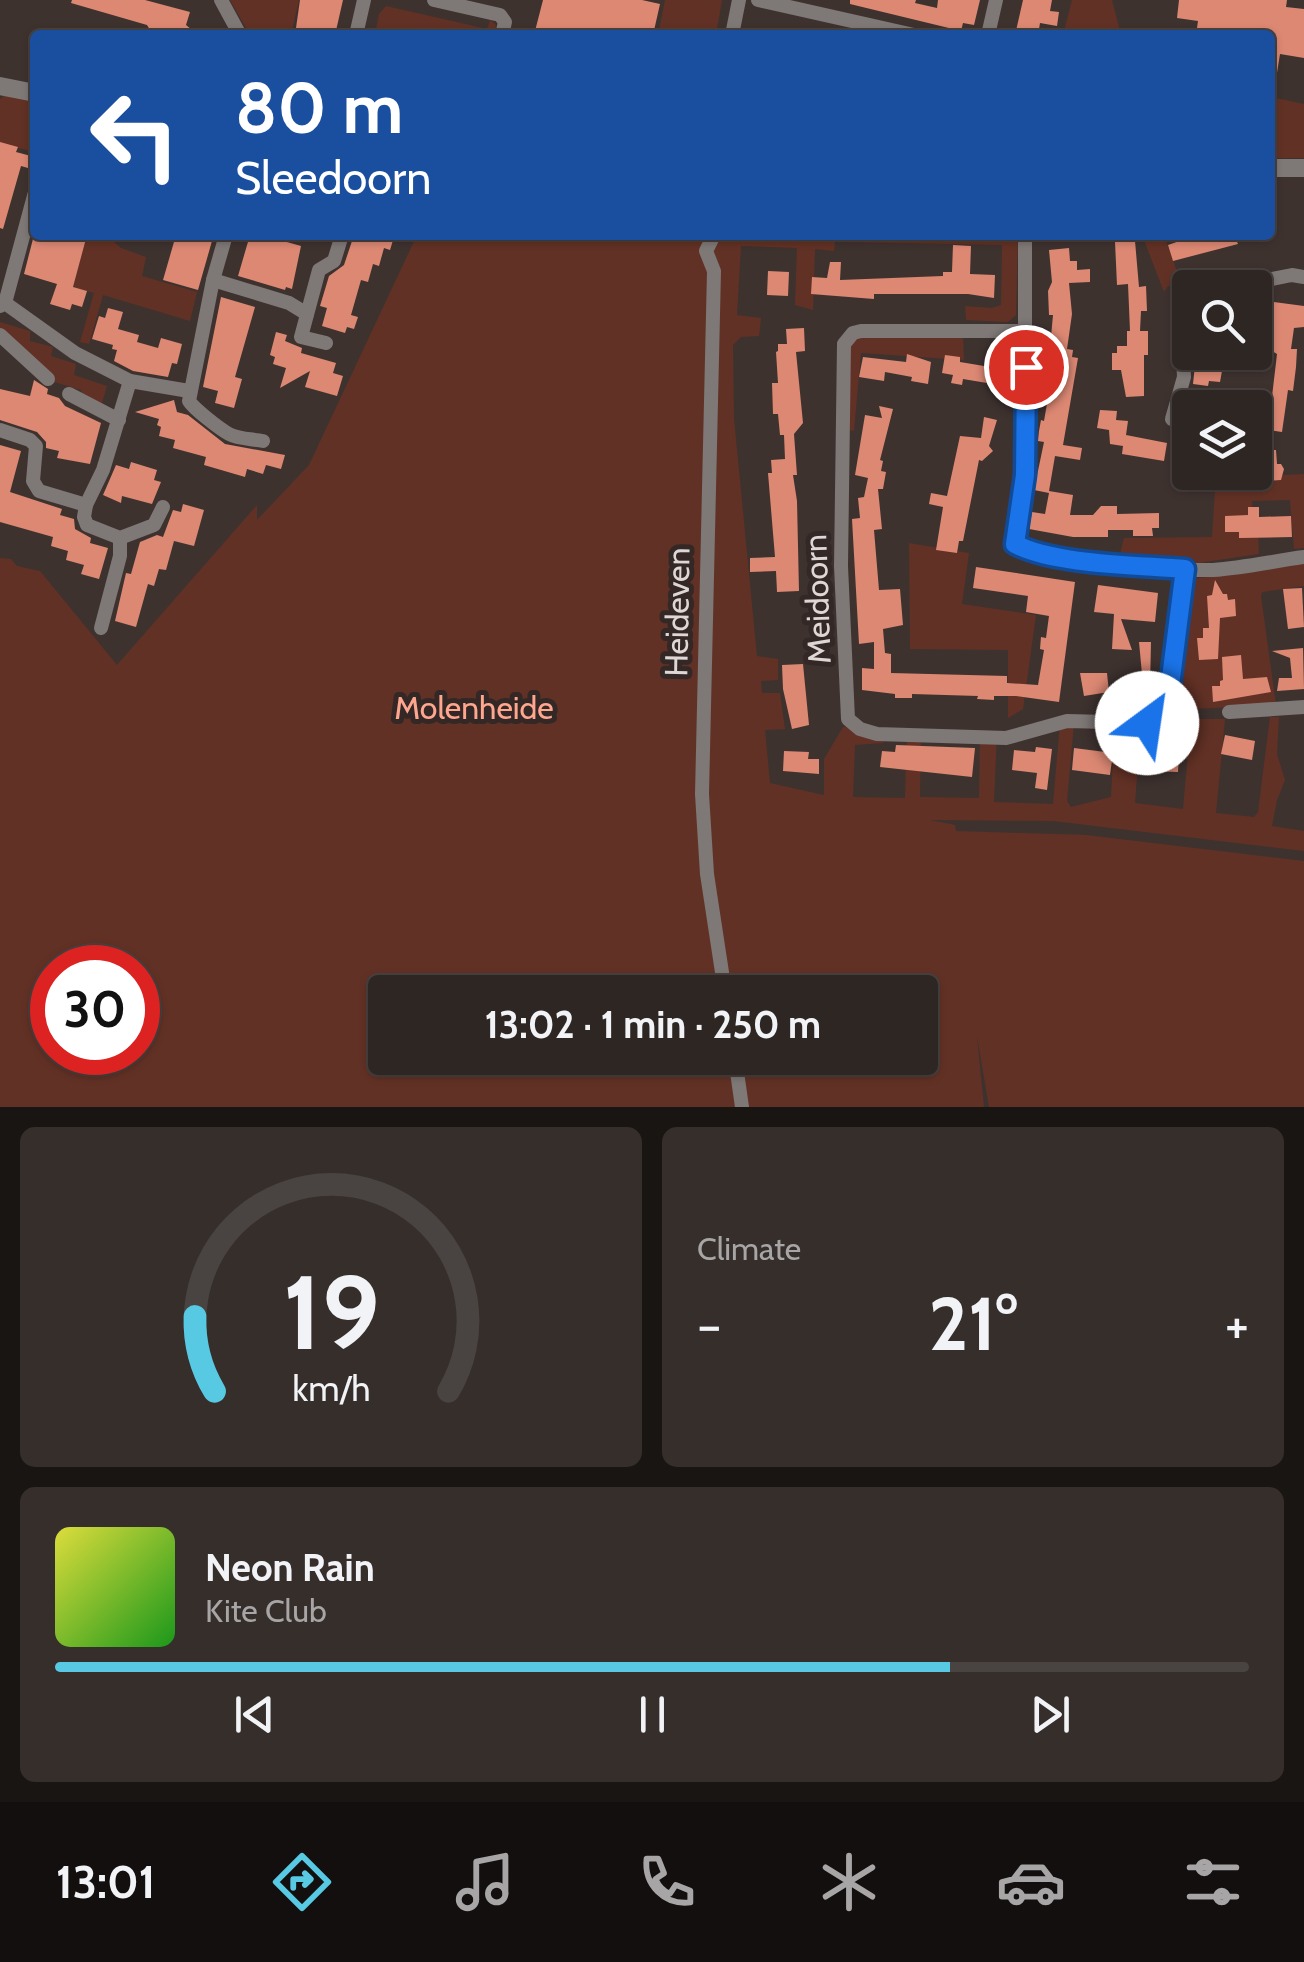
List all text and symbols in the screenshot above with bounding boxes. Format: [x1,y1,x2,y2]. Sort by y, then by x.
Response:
text: 80 m [235,65,403,151]
icon: left [70,70,200,200]
text: Sleedoorn [235,151,431,205]
map controls [1172,270,1272,490]
button: search [1172,270,1272,370]
pin [984,325,1069,410]
icon: arrive [999,340,1054,395]
button: layers [1172,390,1272,490]
street label: Meidoorn [795,533,839,665]
street label: Heideven [656,547,698,677]
position arrow [1095,671,1199,775]
park label: Molenheide [394,688,554,727]
speed limit sign: 30 [30,945,160,1075]
text: 13:02 · 1 min · 250 m [485,1001,821,1048]
text: Climate [697,1229,801,1268]
text: 19 [283,1249,379,1375]
text: 21° [928,1278,1018,1369]
text: − [697,1291,721,1358]
text: + [1225,1291,1249,1358]
text: km/h [292,1367,370,1410]
text: Neon Rain [205,1544,375,1591]
text: Kite Club [205,1591,327,1630]
icon: previous [227,1687,282,1742]
icon: pause [625,1687,680,1742]
icon: next [1023,1687,1078,1742]
icon: directions [267,1847,337,1917]
icon: music [450,1847,520,1917]
icon: phone [632,1847,702,1917]
icon: climate [814,1847,884,1917]
icon: car [996,1847,1066,1917]
icon: filters [1178,1847,1248,1917]
text: 13:01 [56,1855,155,1909]

